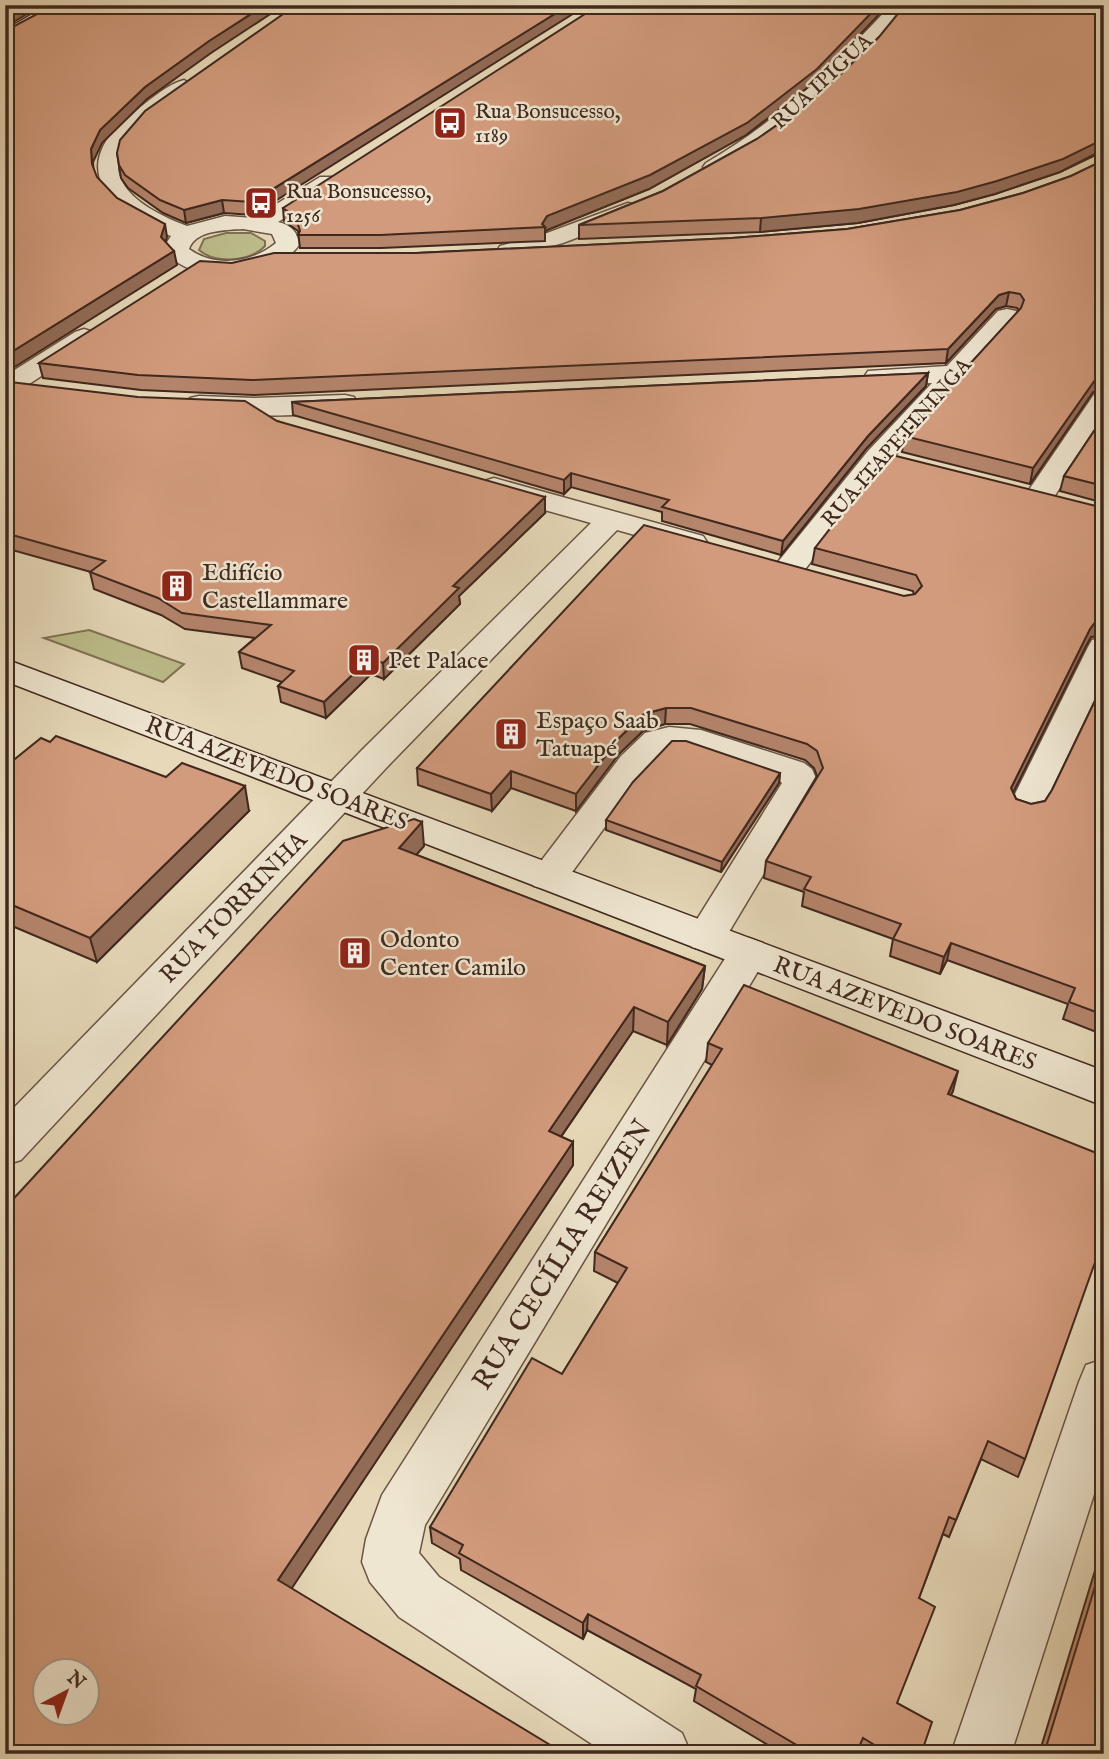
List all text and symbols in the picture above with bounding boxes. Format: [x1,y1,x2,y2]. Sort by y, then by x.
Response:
street label: RUA IPIGUA [767,28,880,136]
place label: Rua Bonsucesso, 1189 [475,99,620,150]
bus stop icon: Rua Bonsucesso, 1189 [431,104,469,142]
place label: Rua Bonsucesso, 1256 [286,179,431,230]
bus stop icon: Rua Bonsucesso, 1256 [242,184,280,222]
street label: RUA ITAPETININGA [816,352,979,533]
place label: Edifício Castellammare [202,558,348,617]
building icon: Edifício Castellammare [158,567,196,605]
building icon: Pet Palace [345,641,383,679]
place label: Pet Palace [388,646,488,677]
place label: Espaço Saab Tatuapé [536,706,659,765]
street label: RUA AZEVEDO SOARES [141,710,412,839]
building icon: Espaço Saab Tatuapé [492,715,530,753]
street label: RUA TORRINHA [154,825,315,991]
place label: Odonto Center Camilo [380,925,526,984]
building icon: Odonto Center Camilo [336,934,374,972]
street label: RUA AZEVEDO SOARES [769,950,1040,1079]
street label: RUA CECÍLIA REIZEN [466,1114,661,1397]
north arrow [32,1658,102,1728]
text: N [61,1666,90,1695]

